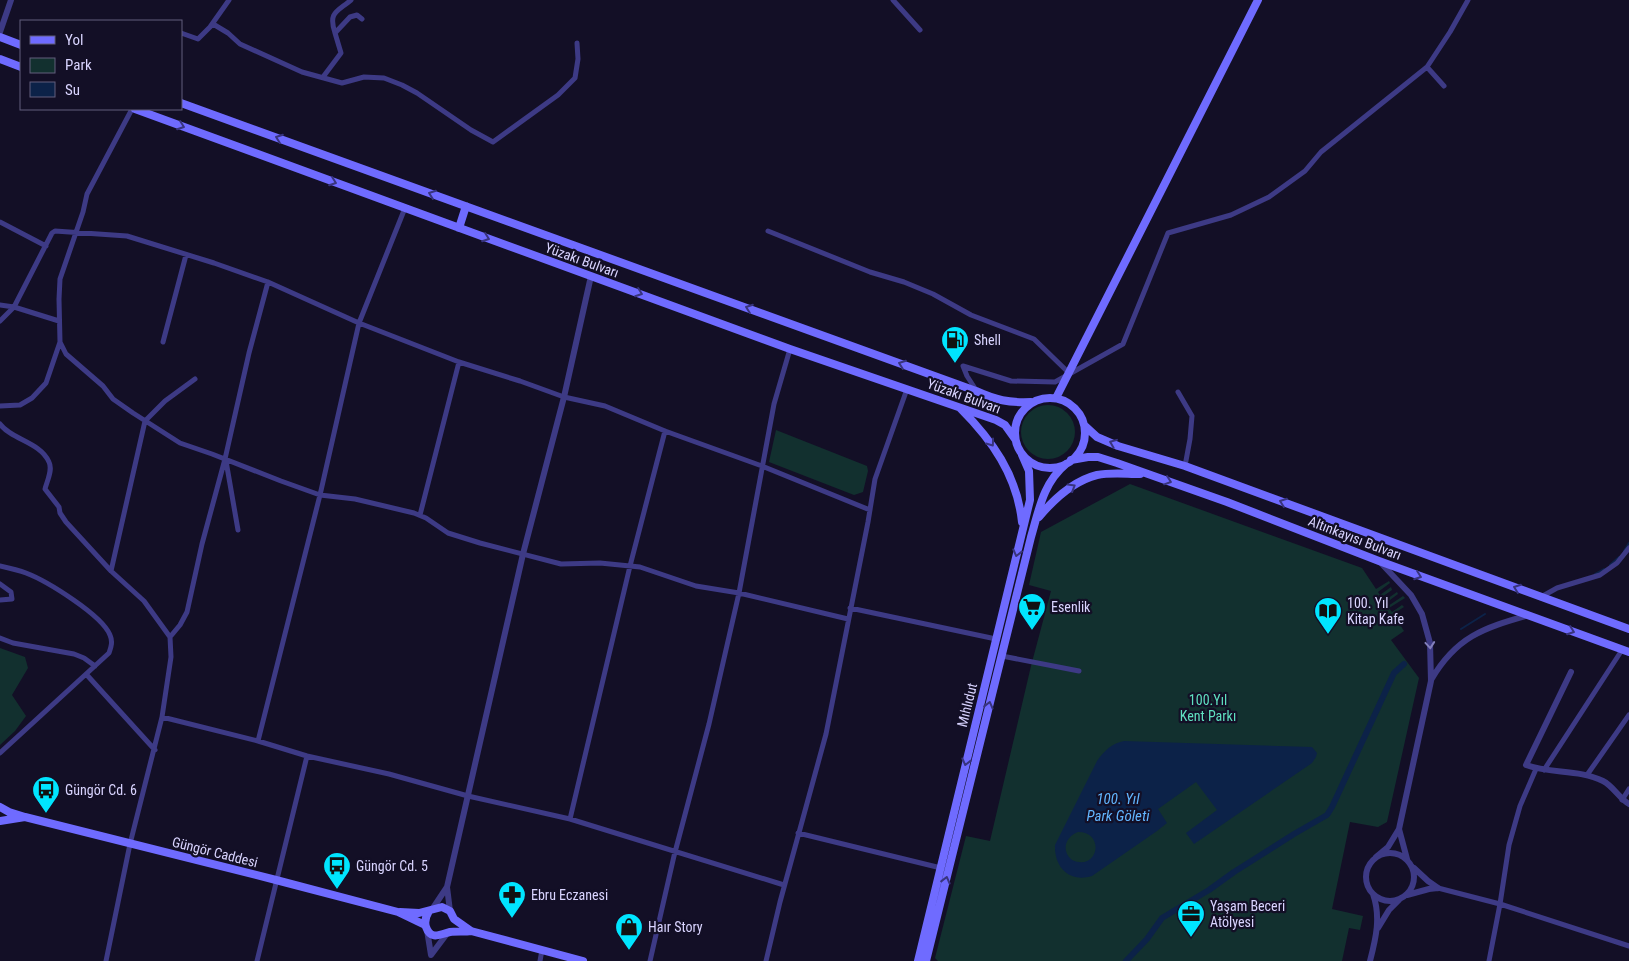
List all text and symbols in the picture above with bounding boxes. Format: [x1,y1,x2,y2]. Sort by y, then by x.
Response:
legend [20,20,182,110]
text: Yol [65,31,83,49]
text: Park [65,56,92,74]
text: Su [65,81,80,99]
one-way arrow [176,120,185,130]
one-way arrow [275,134,284,144]
one-way arrow [329,176,337,186]
one-way arrow [428,190,436,200]
one-way arrow [481,232,490,242]
street label: Yüzakı Bulvarı [543,239,621,281]
one-way arrow [634,287,643,297]
one-way arrow [745,304,754,314]
fuel station icon: Shell [940,325,970,364]
place label: Shell [974,332,1001,348]
one-way arrow [898,360,906,370]
street label: Yüzakı Bulvarı [925,375,1003,417]
one-way arrow [985,437,994,447]
one-way arrow [1109,439,1118,450]
one-way arrow [1163,476,1172,486]
one-way arrow [1066,484,1075,494]
one-way arrow [1279,498,1288,508]
street label: Altınkayısı Bulvarı [1306,513,1404,563]
one-way arrow [1012,548,1023,557]
one-way arrow [1414,570,1422,580]
one-way arrow [1514,584,1522,594]
supermarket icon: Esenlik [1017,592,1047,631]
place label: 100. Yıl Kitap Kafe [1347,595,1404,627]
library icon: 100. Yıl Kitap Kafe [1313,596,1343,635]
place label: Esenlik [1051,599,1091,615]
one-way arrow [1566,625,1575,635]
one-way arrow [1424,642,1435,650]
street label: Mıhlıdut [954,681,980,729]
park label: 100.Yıl Kent Parkı [1180,692,1236,724]
one-way arrow [983,701,994,709]
one-way arrow [961,757,972,766]
bus stop icon: Güngör Cd. 6 [31,775,61,814]
place label: Güngör Cd. 6 [65,782,137,798]
water label: 100. Yıl Park Göleti [1086,790,1150,825]
street label: Güngör Caddesi [170,834,260,870]
bus stop icon: Güngör Cd. 5 [322,851,352,890]
place label: Güngör Cd. 5 [356,858,428,874]
one-way arrow [940,875,951,884]
pharmacy icon: Ebru Eczanesi [497,880,527,919]
place label: Ebru Eczanesi [531,887,608,903]
place label: Yaşam Beceri Atölyesi [1210,898,1285,930]
office icon: Yaşam Beceri Atölyesi [1176,899,1206,938]
shop icon: Haır Story [614,912,644,951]
place label: Haır Story [648,919,703,935]

